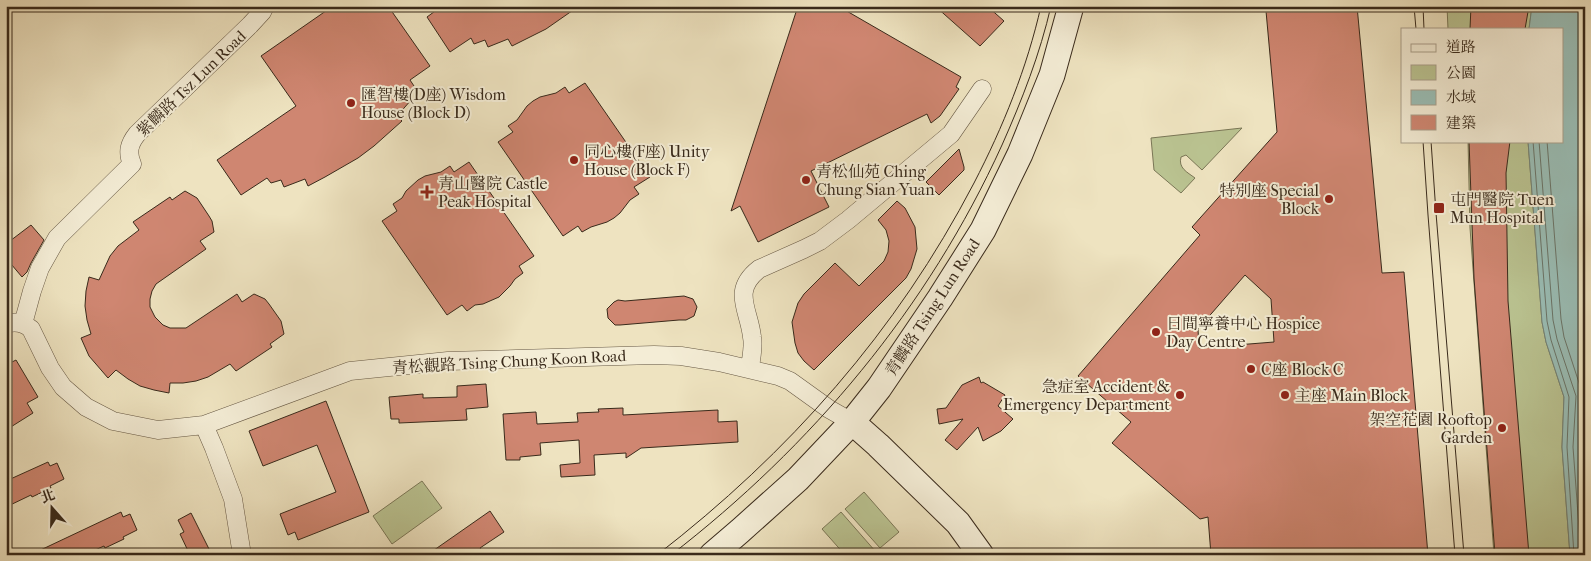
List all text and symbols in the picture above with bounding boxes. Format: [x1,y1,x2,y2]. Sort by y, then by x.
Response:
street label: 紫麟路 Tsz Lun Road [133,26,250,140]
legend [1401,28,1564,142]
text: 道路 [1446,38,1476,56]
text: 公園 [1446,64,1476,82]
place label: 匯智樓(D座) Wisdom House (Block D) [361,85,507,122]
text: 水域 [1446,88,1476,106]
marker: 匯智樓(D座) Wisdom House (Block D) [345,97,357,109]
text: 建築 [1446,114,1476,132]
place label: 同心樓(F座) Unity House (Block F) [584,142,710,179]
marker: 同心樓(F座) Unity House (Block F) [568,154,580,166]
place label: 青松仙苑 Ching Chung Sian Yuan [816,162,935,199]
place label: 青山醫院 Castle Peak Hospital [438,174,548,211]
marker: 青松仙苑 Ching Chung Sian Yuan [800,174,812,186]
place label: 特別座 Special Block [1219,181,1320,218]
marker: 青山醫院 Castle Peak Hospital [420,185,434,199]
place label: 屯門醫院 Tuen Mun Hospital [1450,190,1555,227]
marker: 特別座 Special Block [1323,193,1335,205]
marker: 屯門醫院 Tuen Mun Hospital [1432,201,1446,215]
street label: 青麟路 Tsing Lun Road [881,235,984,379]
place label: 日間寧養中心 Hospice Day Centre [1166,314,1320,351]
marker: 日間寧養中心 Hospice Day Centre [1150,326,1162,338]
street label: 青松觀路 Tsing Chung Koon Road [391,346,627,377]
place label: C座 Block C [1261,360,1344,379]
marker: C座 Block C [1245,363,1257,375]
place label: 急症室 Accident & Emergency Department [1003,377,1170,414]
place label: 主座 Main Block [1295,386,1409,405]
marker: 急症室 Accident & Emergency Department [1174,389,1186,401]
marker: 主座 Main Block [1279,389,1291,401]
place label: 架空花園 Rooftop Garden [1369,410,1493,447]
marker: 架空花園 Rooftop Garden [1496,422,1508,434]
north arrow [28,484,78,534]
text: 北 [38,486,57,507]

